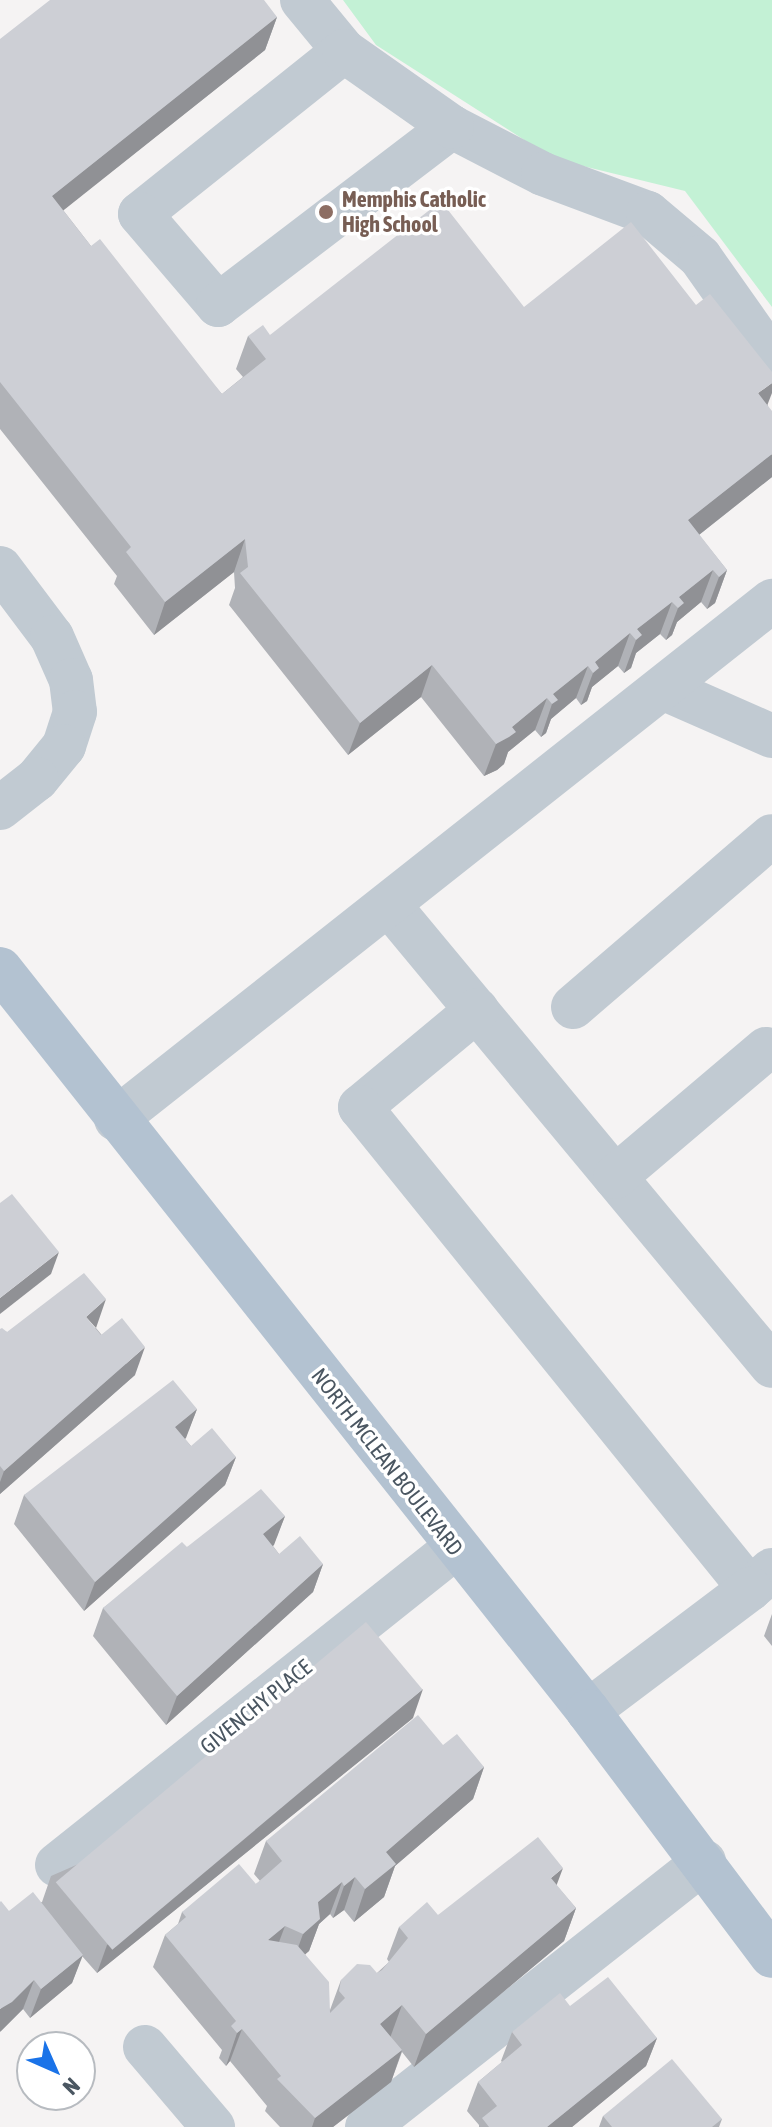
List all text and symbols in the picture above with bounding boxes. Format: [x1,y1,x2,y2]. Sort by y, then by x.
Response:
place label: Memphis Catholic High School [342,186,486,238]
marker: Memphis Catholic High School [317,203,335,221]
street label: NORTH MCLEAN BOULEVARD [306,1363,468,1561]
street label: GIVENCHY PLACE [195,1654,317,1760]
north arrow [16,2031,96,2111]
text: N [58,2073,85,2100]

